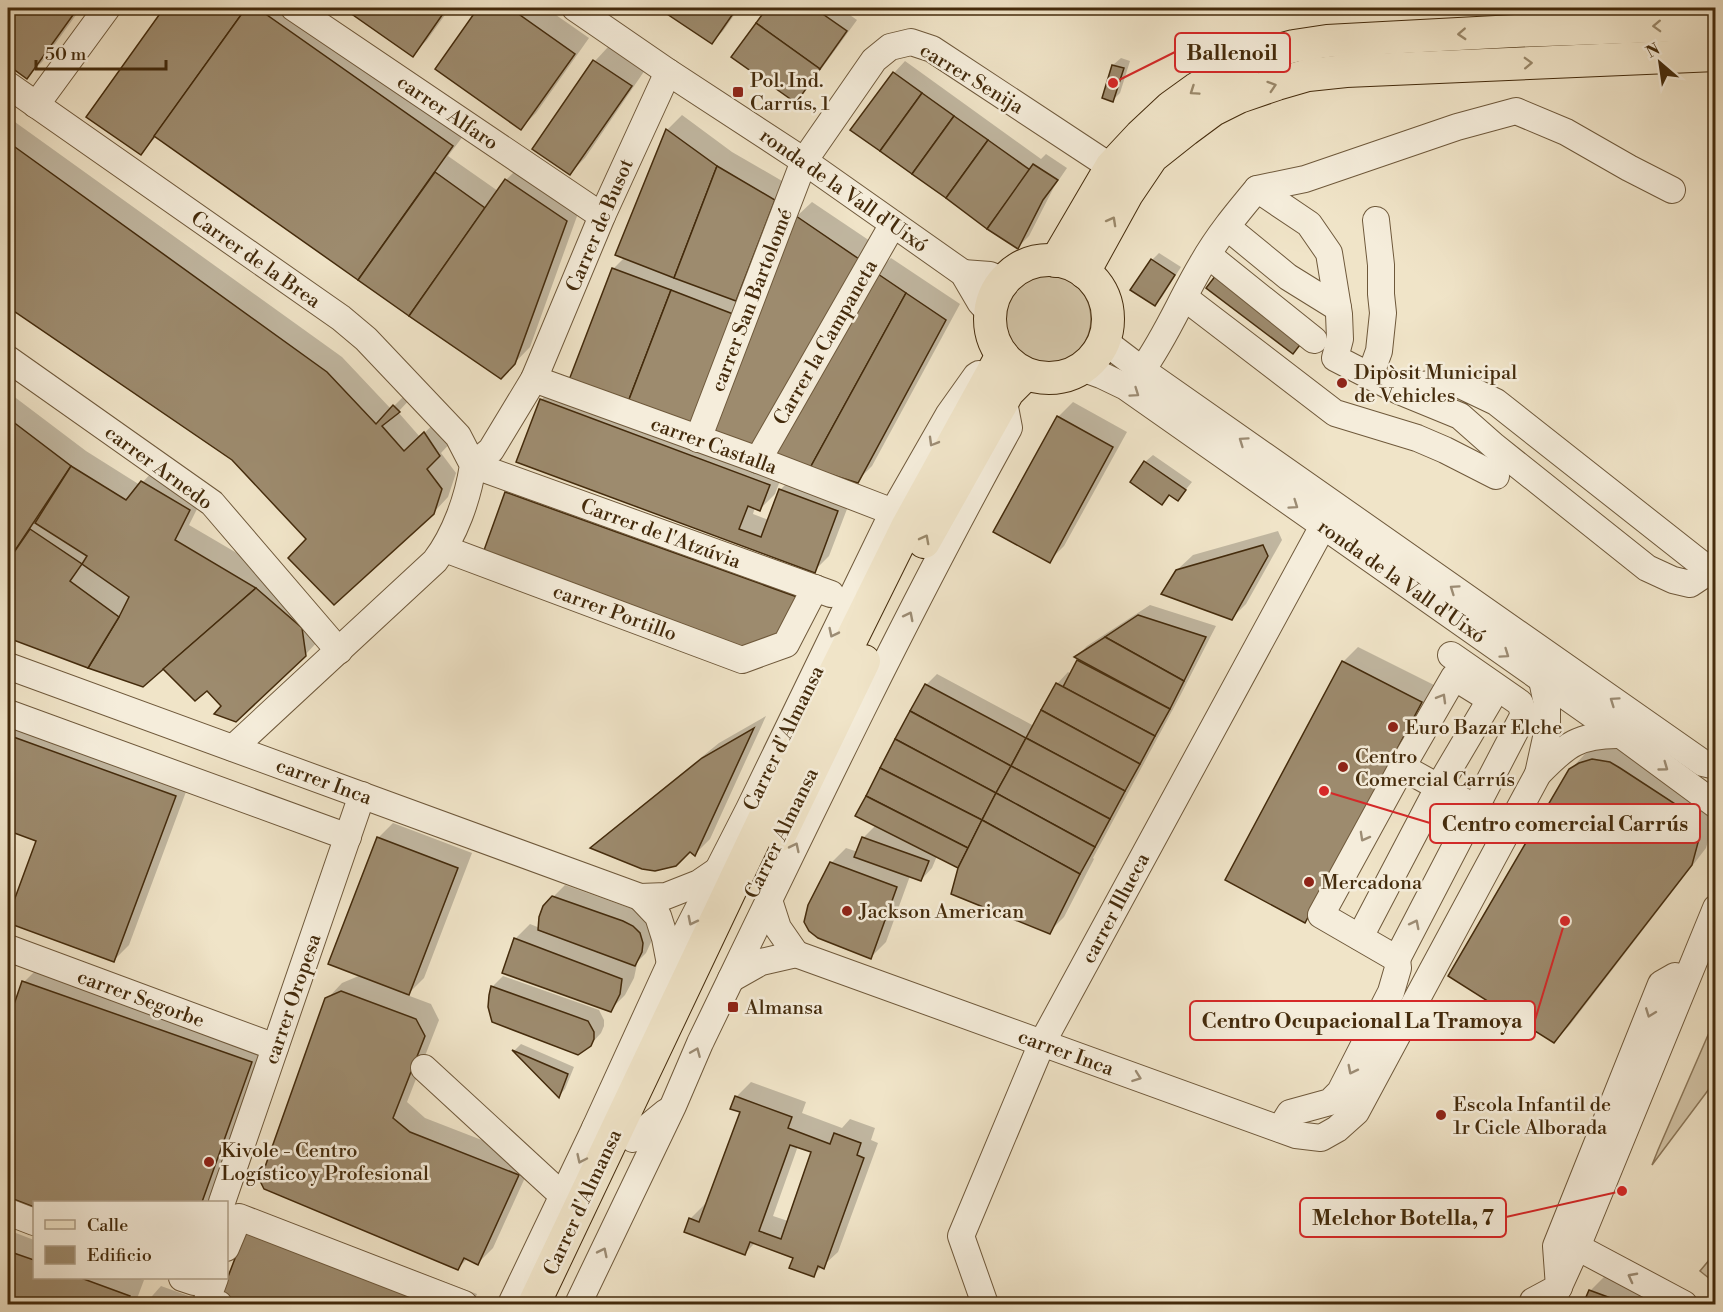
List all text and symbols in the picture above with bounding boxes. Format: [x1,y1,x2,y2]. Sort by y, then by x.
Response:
one-way arrow [1653,20,1662,33]
one-way arrow [1458,27,1467,40]
scale bar [36,33,166,71]
callout: Ballenoil [1175,33,1290,72]
north arrow [1630,33,1690,93]
street label: carrer Senija [915,38,1029,121]
text: N [1643,39,1664,63]
text: Ballenoil [1186,41,1278,67]
text: 50 m [45,43,87,66]
one-way arrow [1524,56,1533,69]
place label: Pol. Ind. Carrús, 1 [750,69,830,117]
street label: carrer Alfaro [392,70,503,156]
one-way arrow [1266,80,1277,93]
one-way arrow [1190,84,1201,95]
marker: Pol. Ind. Carrús, 1 [731,85,745,99]
street label: ronda de la Vall d'Uixó [754,124,932,259]
street label: Carrer de Busot [561,155,640,296]
street label: carrer San Bartolomé [706,205,799,396]
street label: Carrer de la Brea [185,206,326,315]
one-way arrow [1105,217,1116,227]
street label: Carrer la Campaneta [769,255,884,430]
place label: Dipòsit Municipal de Vehicles [1354,361,1517,409]
marker: Dipòsit Municipal de Vehicles [1335,376,1349,390]
one-way arrow [1128,386,1139,397]
street label: carrer Castalla [647,412,781,481]
street label: carrer Arnedo [99,421,217,516]
one-way arrow [929,436,941,446]
one-way arrow [1239,437,1250,448]
street label: Carrer de l'Atzúvia [577,494,745,575]
one-way arrow [1288,498,1299,509]
street label: ronda de la Vall d'Uixó [1312,515,1490,650]
one-way arrow [918,534,930,545]
street label: carrer Portillo [549,579,680,647]
one-way arrow [1450,585,1461,596]
one-way arrow [902,611,913,622]
one-way arrow [829,627,841,638]
one-way arrow [1499,647,1510,658]
street label: Carrer d'Almansa [738,661,831,815]
one-way arrow [1435,694,1446,705]
one-way arrow [1610,697,1621,708]
place label: Euro Bazar Elche [1405,716,1562,741]
marker: Euro Bazar Elche [1386,720,1400,734]
place label: Centro Comercial Carrús [1355,745,1515,793]
street label: carrer Inca [272,754,376,812]
marker: Centro Comercial Carrús [1336,760,1350,774]
one-way arrow [1658,760,1669,771]
street label: Carrer Almansa [740,763,825,903]
callout: Centro comercial Carrús [1430,804,1700,843]
text: Centro comercial Carrús [1442,812,1688,838]
one-way arrow [1360,831,1371,841]
one-way arrow [787,842,799,853]
street label: carrer Illueca [1077,848,1156,968]
place label: Mercadona [1321,871,1423,896]
marker: Mercadona [1302,875,1316,889]
place label: Jackson American [858,900,1024,925]
marker: Jackson American [840,904,854,918]
one-way arrow [688,915,699,926]
one-way arrow [1408,919,1420,930]
street label: carrer Oropesa [259,930,328,1068]
street label: carrer Segorbe [73,965,208,1034]
place label: Almansa [744,996,824,1021]
marker: Almansa [726,1000,740,1014]
callout: Centro Ocupacional La Tramoya [1190,1001,1535,1040]
one-way arrow [1644,1007,1657,1017]
text: Centro Ocupacional La Tramoya [1202,1009,1523,1035]
street label: carrer Inca [1014,1025,1118,1083]
one-way arrow [689,1047,701,1058]
one-way arrow [1347,1064,1359,1075]
one-way arrow [1131,1070,1142,1083]
place label: Escola Infantil de 1r Cicle Alborada [1453,1093,1611,1141]
marker: Escola Infantil de 1r Cicle Alborada [1434,1108,1448,1122]
street label: Carrer d'Almansa [539,1125,628,1280]
place label: Kivole - Centro Logístico y Profesional [221,1139,429,1187]
one-way arrow [576,1153,588,1164]
marker: Kivole - Centro Logístico y Profesional [202,1155,216,1169]
callout: Melchor Botella, 7 [1300,1198,1506,1237]
legend [33,1201,228,1279]
text: Melchor Botella, 7 [1312,1206,1495,1232]
text: Calle [87,1214,128,1237]
text: Edificio [87,1244,152,1267]
one-way arrow [595,1247,607,1258]
one-way arrow [1628,1273,1638,1284]

